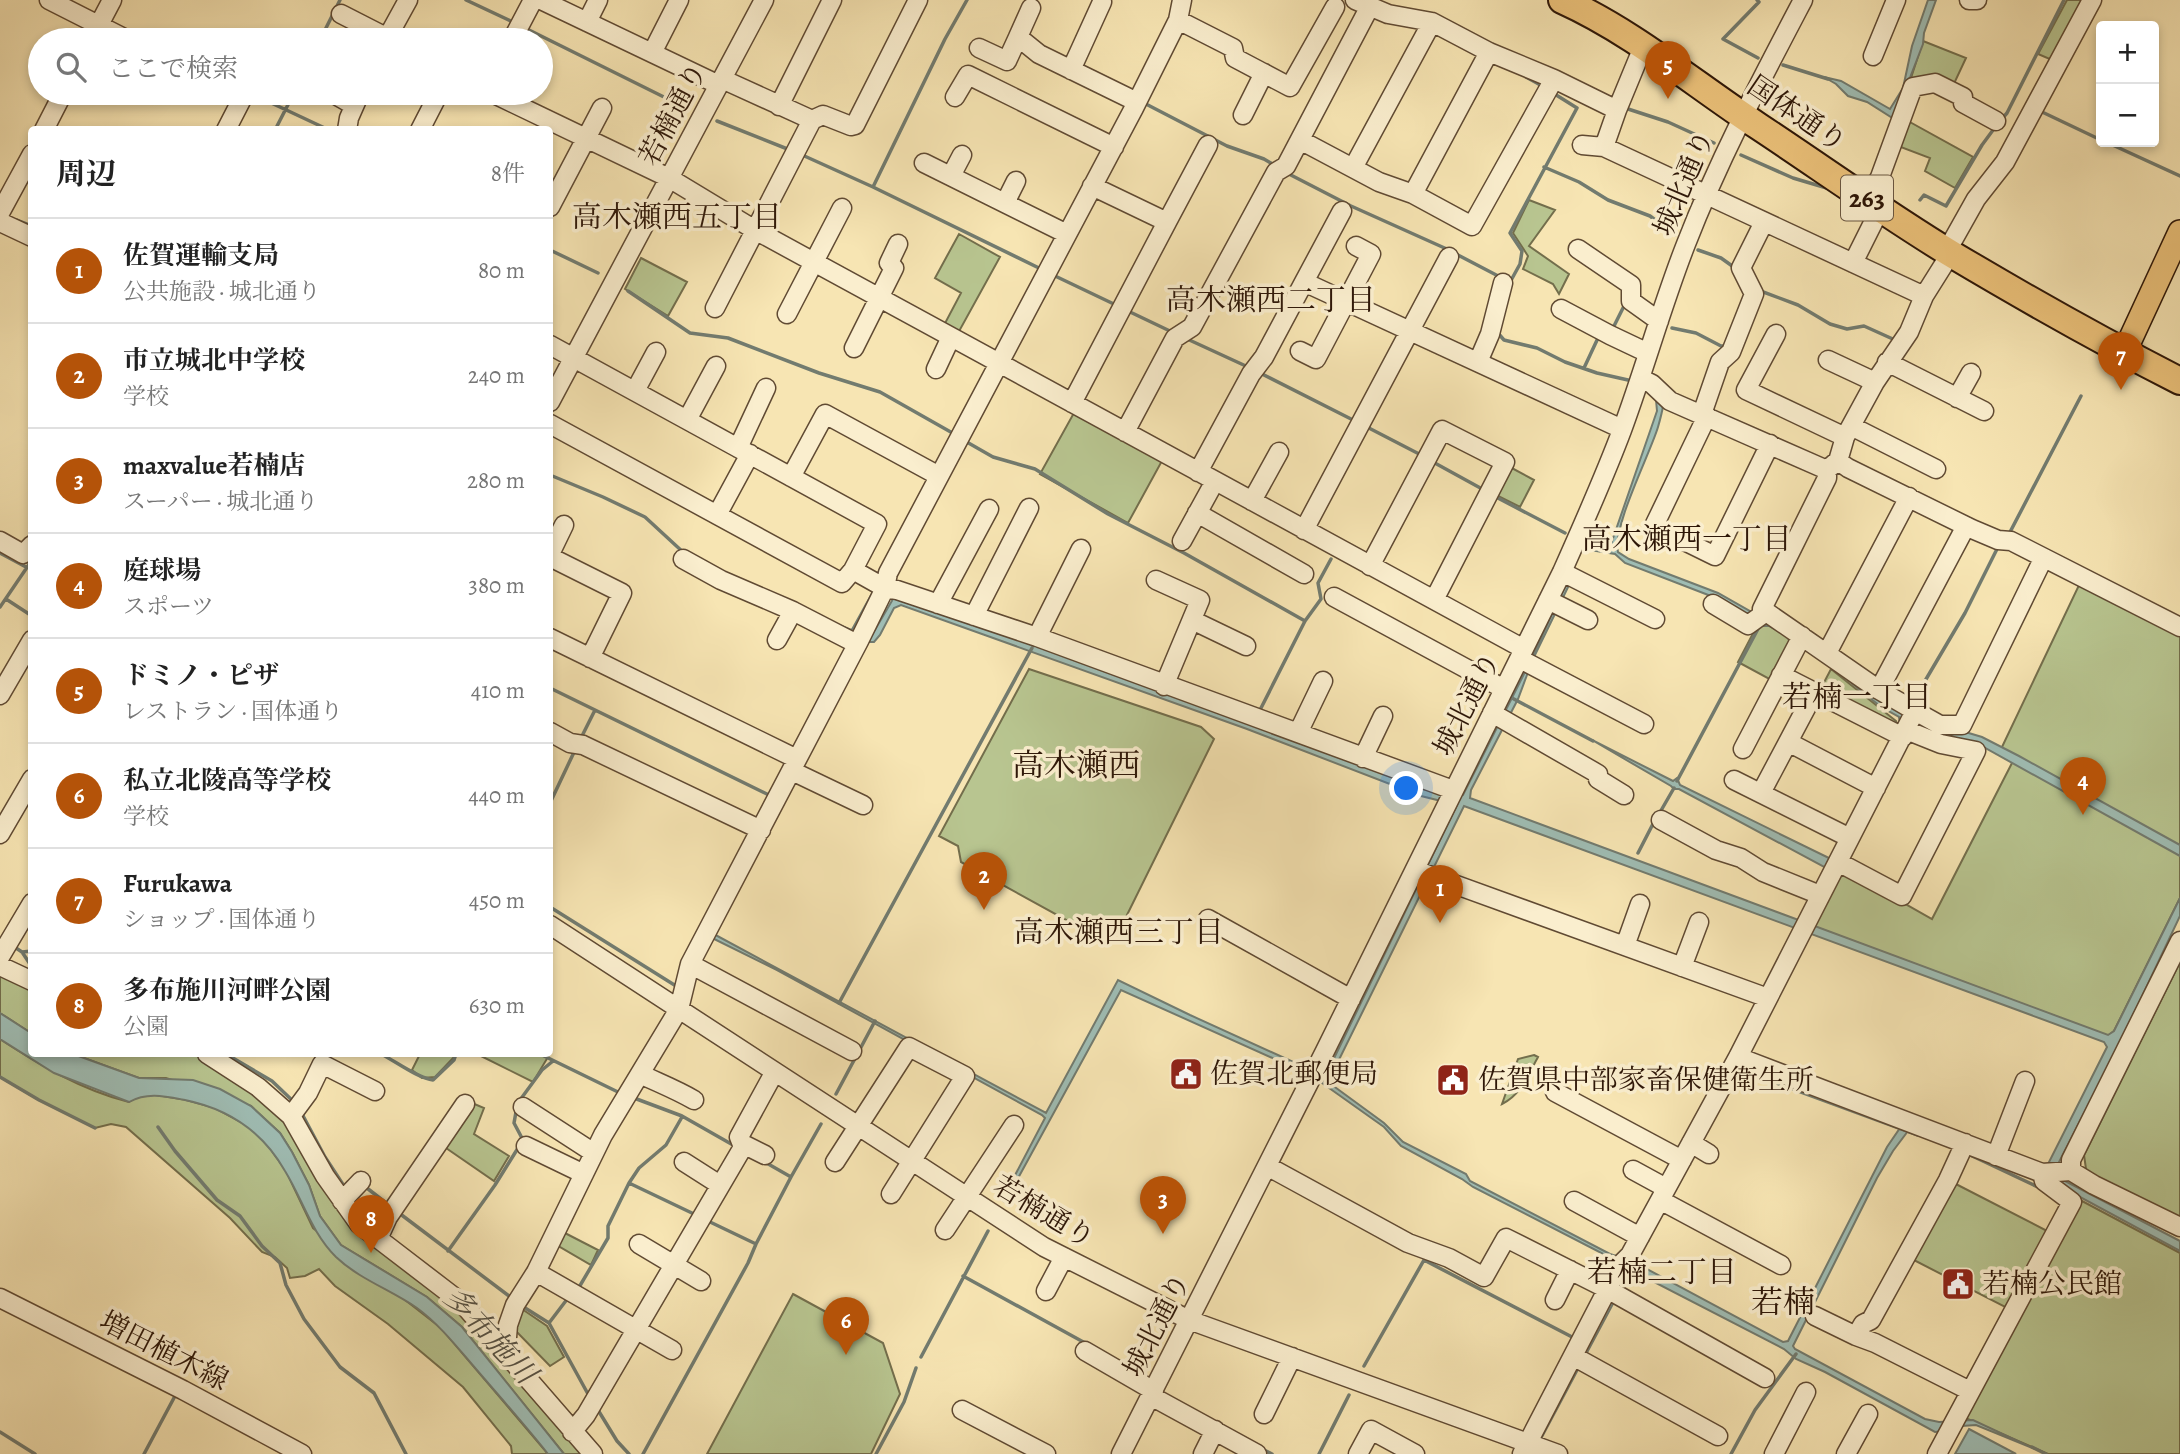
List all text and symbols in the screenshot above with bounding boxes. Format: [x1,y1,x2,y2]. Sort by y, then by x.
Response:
map controls [2096,21,2159,147]
button: + [2096,21,2159,84]
search box [28,28,553,105]
pin: 5 [1645,41,1691,99]
icon: search [52,48,90,86]
text: ここで検索 [108,51,238,86]
street label: 若楠通り [630,56,716,172]
street label: 国体通り [1740,67,1854,161]
button: − [2096,84,2159,147]
street label: 城北通り [1645,124,1723,242]
text: 周辺 [56,154,116,194]
text: 8件 [491,158,525,189]
road number: 263 [1841,176,1893,220]
district label: 高木瀬西五丁目 [572,197,782,237]
text: 佐賀運輸支局 [123,238,279,273]
text: 1 [75,255,83,286]
text: 80 m [478,255,525,286]
text: 公共施設 · 城北通り [123,276,321,307]
district label: 高木瀬西二丁目 [1166,280,1376,320]
pin: 7 [2098,332,2144,390]
text: 市立城北中学校 [123,343,305,378]
text: 2 [73,360,85,391]
text: 240 m [468,360,525,391]
text: 学校 [123,381,169,412]
text: maxvalue若楠店 [123,448,306,483]
text: 3 [74,465,84,496]
text: 280 m [467,465,525,496]
text: スーパー · 城北通り [123,486,318,517]
district label: 高木瀬西一丁目 [1582,519,1792,559]
text: 庭球場 [123,553,201,588]
text: 4 [74,570,84,601]
text: 380 m [468,570,525,601]
text: スポーツ [123,591,214,622]
street label: 城北通り [1425,645,1509,763]
text: ドミノ・ピザ [123,658,279,693]
text: 5 [74,675,84,706]
text: 410 m [471,675,525,706]
district label: 若楠一丁目 [1782,677,1932,717]
text: レストラン · 国体通り [123,696,343,727]
district label: 高木瀬西 [1012,743,1140,787]
pin: 4 [2060,757,2106,815]
text: 私立北陵高等学校 [123,763,331,798]
your location [1389,771,1423,805]
text: 6 [74,780,84,811]
text: 440 m [468,780,525,811]
text: 学校 [123,801,169,832]
pin: 2 [961,852,1007,910]
pin: 1 [1417,865,1463,923]
text: Furukawa [123,866,232,901]
text: 7 [74,885,84,916]
text: 450 m [469,885,525,916]
text: ショップ · 国体通り [123,904,320,935]
district label: 高木瀬西三丁目 [1014,912,1224,952]
text: 多布施川河畔公園 [123,973,331,1008]
text: 8 [73,990,85,1021]
text: 630 m [469,990,525,1021]
text: 公園 [123,1011,169,1042]
public building icon: 佐賀北郵便局 [1167,1055,1205,1093]
place label: 佐賀北郵便局 [1210,1055,1378,1093]
public building icon: 佐賀県中部家畜保健衛生所 [1434,1061,1472,1099]
place label: 佐賀県中部家畜保健衛生所 [1478,1061,1814,1099]
street label: 若楠通り [986,1167,1102,1257]
pin: 3 [1140,1176,1186,1234]
pin: 8 [348,1195,394,1253]
district label: 若楠二丁目 [1587,1252,1737,1292]
public building icon: 若楠公民館 [1939,1265,1977,1303]
place label: 若楠公民館 [1982,1265,2122,1303]
street label: 城北通り [1115,1266,1199,1384]
water label: 多布施川 [434,1277,548,1395]
district label: 若楠 [1751,1280,1815,1324]
pin: 6 [823,1297,869,1355]
street label: 増田植木線 [93,1302,235,1400]

